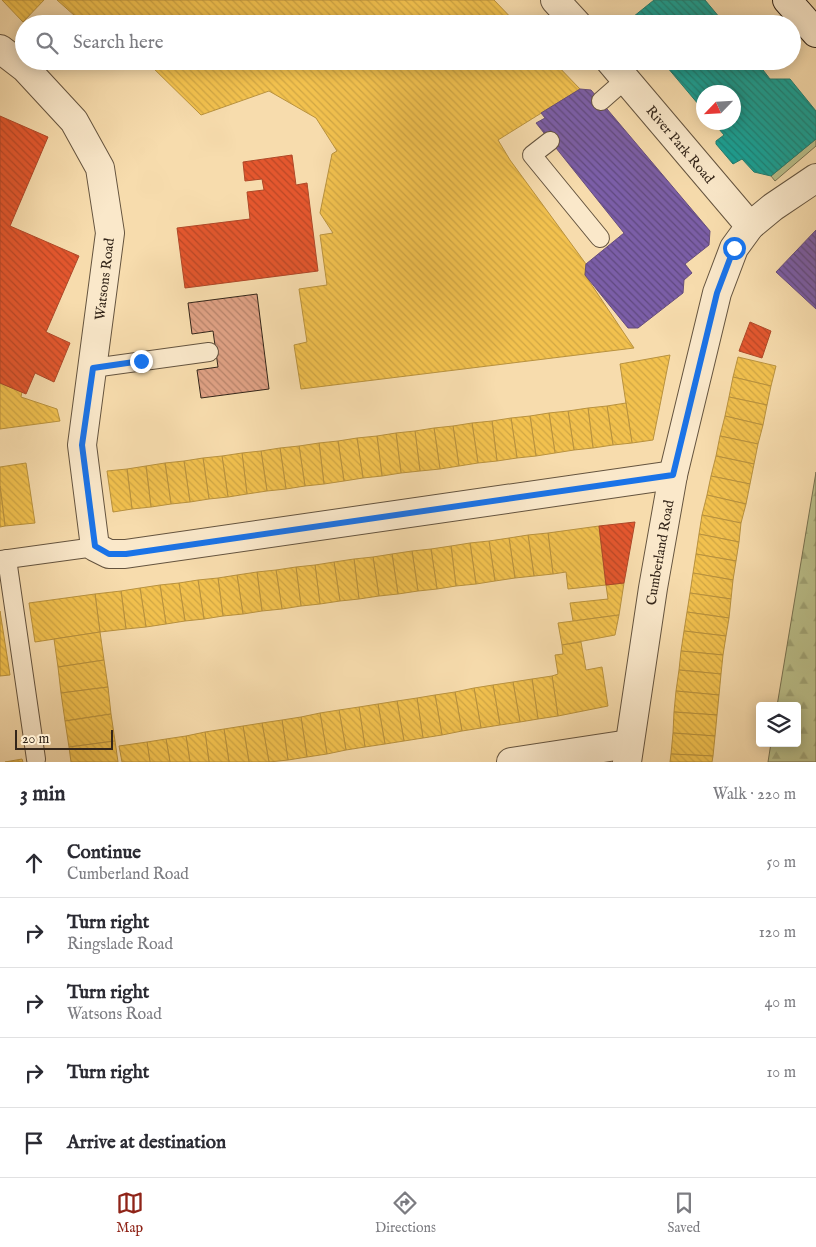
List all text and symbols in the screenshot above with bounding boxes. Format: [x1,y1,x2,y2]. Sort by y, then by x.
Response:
search box [15,15,801,70]
icon: search [33,29,61,57]
text: Search here [73,31,164,55]
north arrow [696,85,741,130]
street label: River Park Road [642,102,718,188]
street label: Watsons Road [91,236,119,321]
route start [723,237,746,260]
route end [130,350,153,373]
street label: Cumberland Road [643,498,679,607]
map controls [756,702,801,747]
button: layers [756,702,801,747]
scale bar [15,727,112,750]
text: 20 m [22,730,49,748]
text: 3 min [20,781,65,808]
text: Walk · 220 m [713,785,796,805]
text: Continue [67,841,141,865]
icon: ahead [20,849,48,877]
text: 50 m [767,853,796,873]
text: Cumberland Road [67,865,189,885]
text: Turn right [67,911,149,935]
icon: right [20,919,48,947]
text: 120 m [759,923,796,943]
text: Ringslade Road [67,935,173,955]
text: Turn right [67,981,149,1005]
icon: right [20,989,48,1017]
text: 40 m [764,993,796,1013]
text: Watsons Road [67,1005,162,1025]
icon: right [20,1059,48,1087]
text: Turn right [67,1061,149,1085]
text: 10 m [766,1063,796,1083]
icon: arrive [20,1129,48,1157]
text: Arrive at destination [67,1131,226,1155]
tab: Map [116,1189,144,1237]
tab: Directions [375,1189,436,1237]
tab: Saved [667,1189,700,1237]

